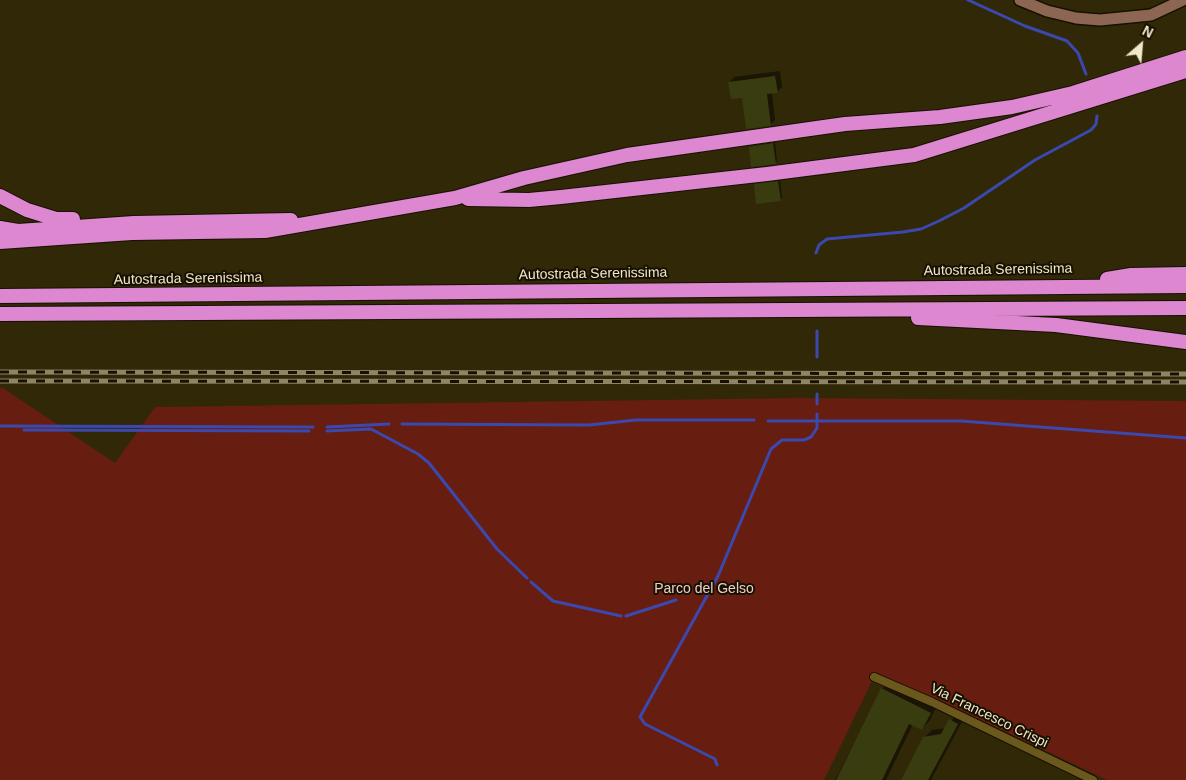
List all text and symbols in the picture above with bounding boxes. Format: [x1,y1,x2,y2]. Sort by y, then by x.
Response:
north arrow [1116,20,1166,70]
text: N [1140,22,1156,41]
street label: Autostrada Serenissima [924,260,1072,280]
street label: Autostrada Serenissima [519,264,667,284]
street label: Autostrada Serenissima [114,269,262,289]
park label: Parco del Gelso [654,581,754,597]
street label: Via Francesco Crispi [927,680,1051,752]

